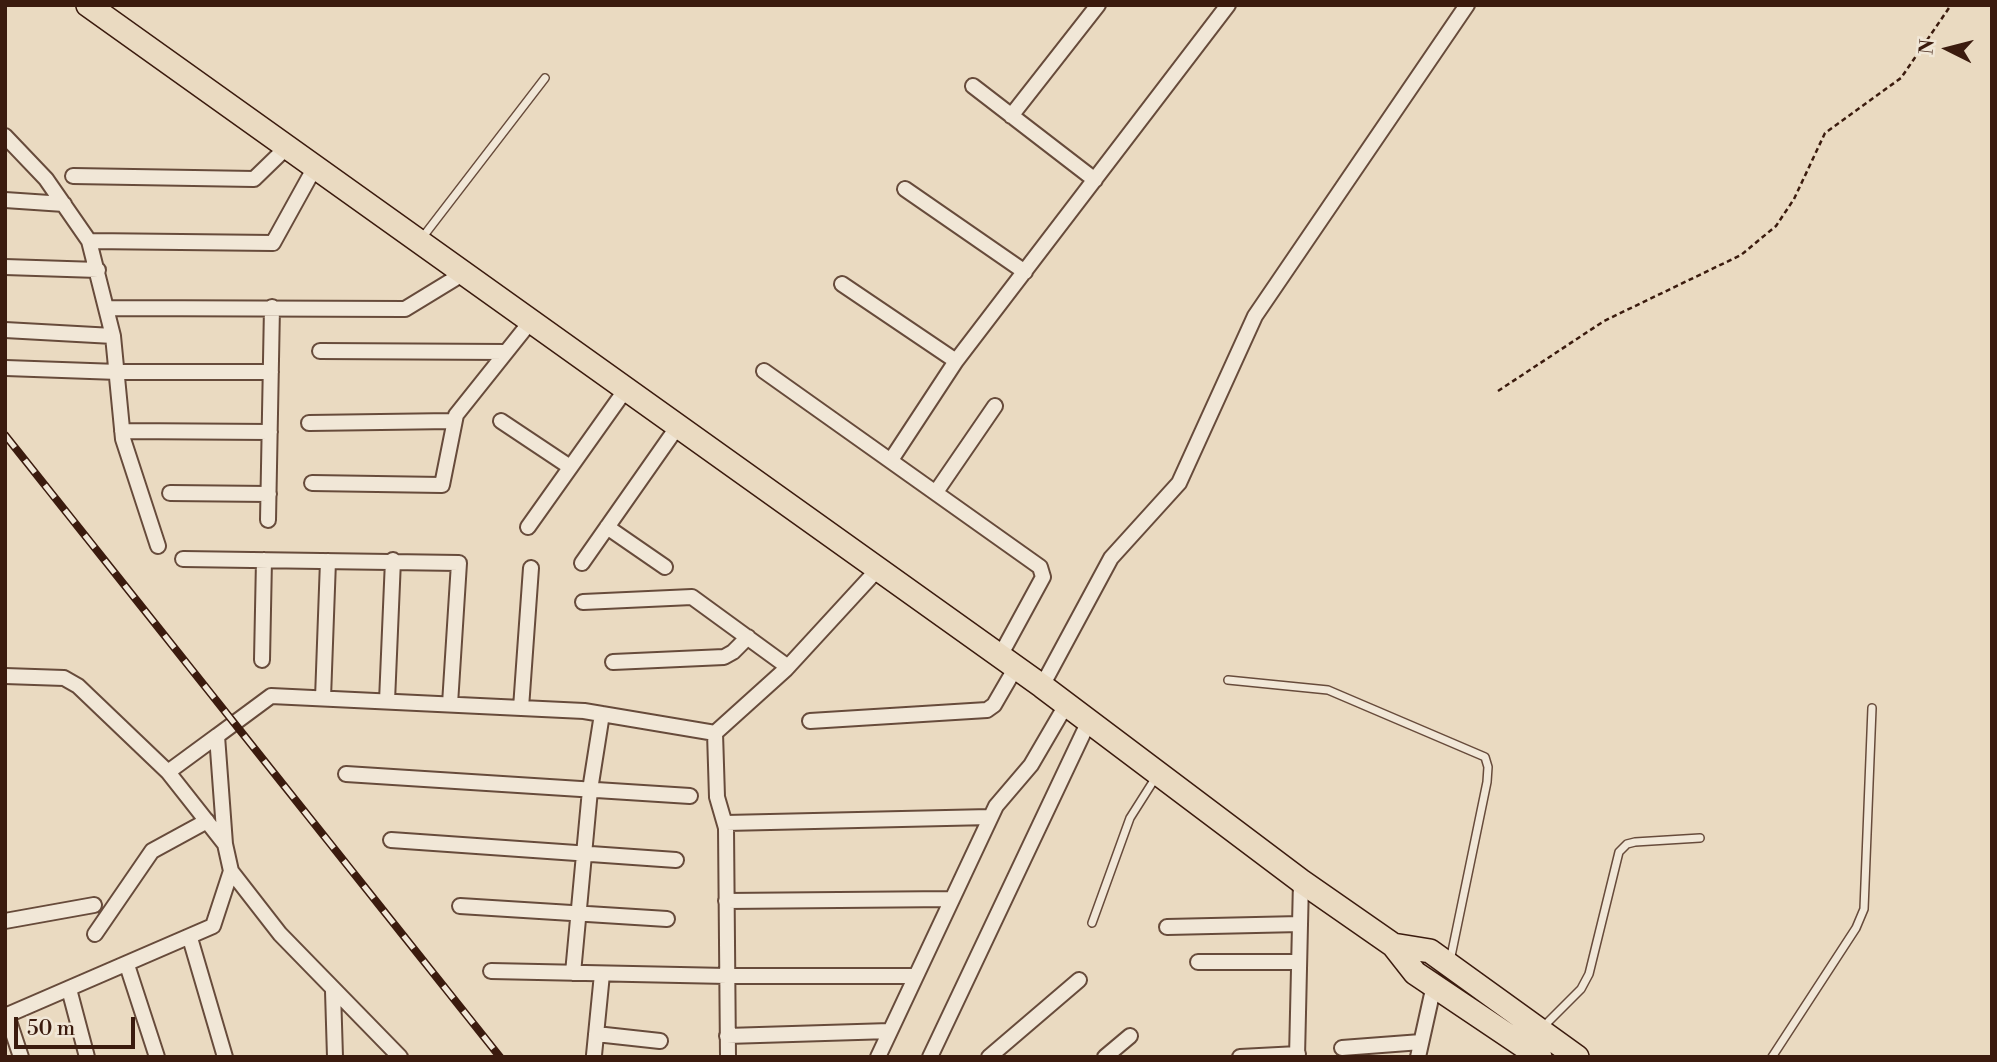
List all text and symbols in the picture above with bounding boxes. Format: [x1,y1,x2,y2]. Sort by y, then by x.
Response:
north arrow [1913,14,1983,84]
text: N [1914,38,1940,56]
scale bar [18,1002,138,1046]
text: 50 m [27,1016,75,1042]

